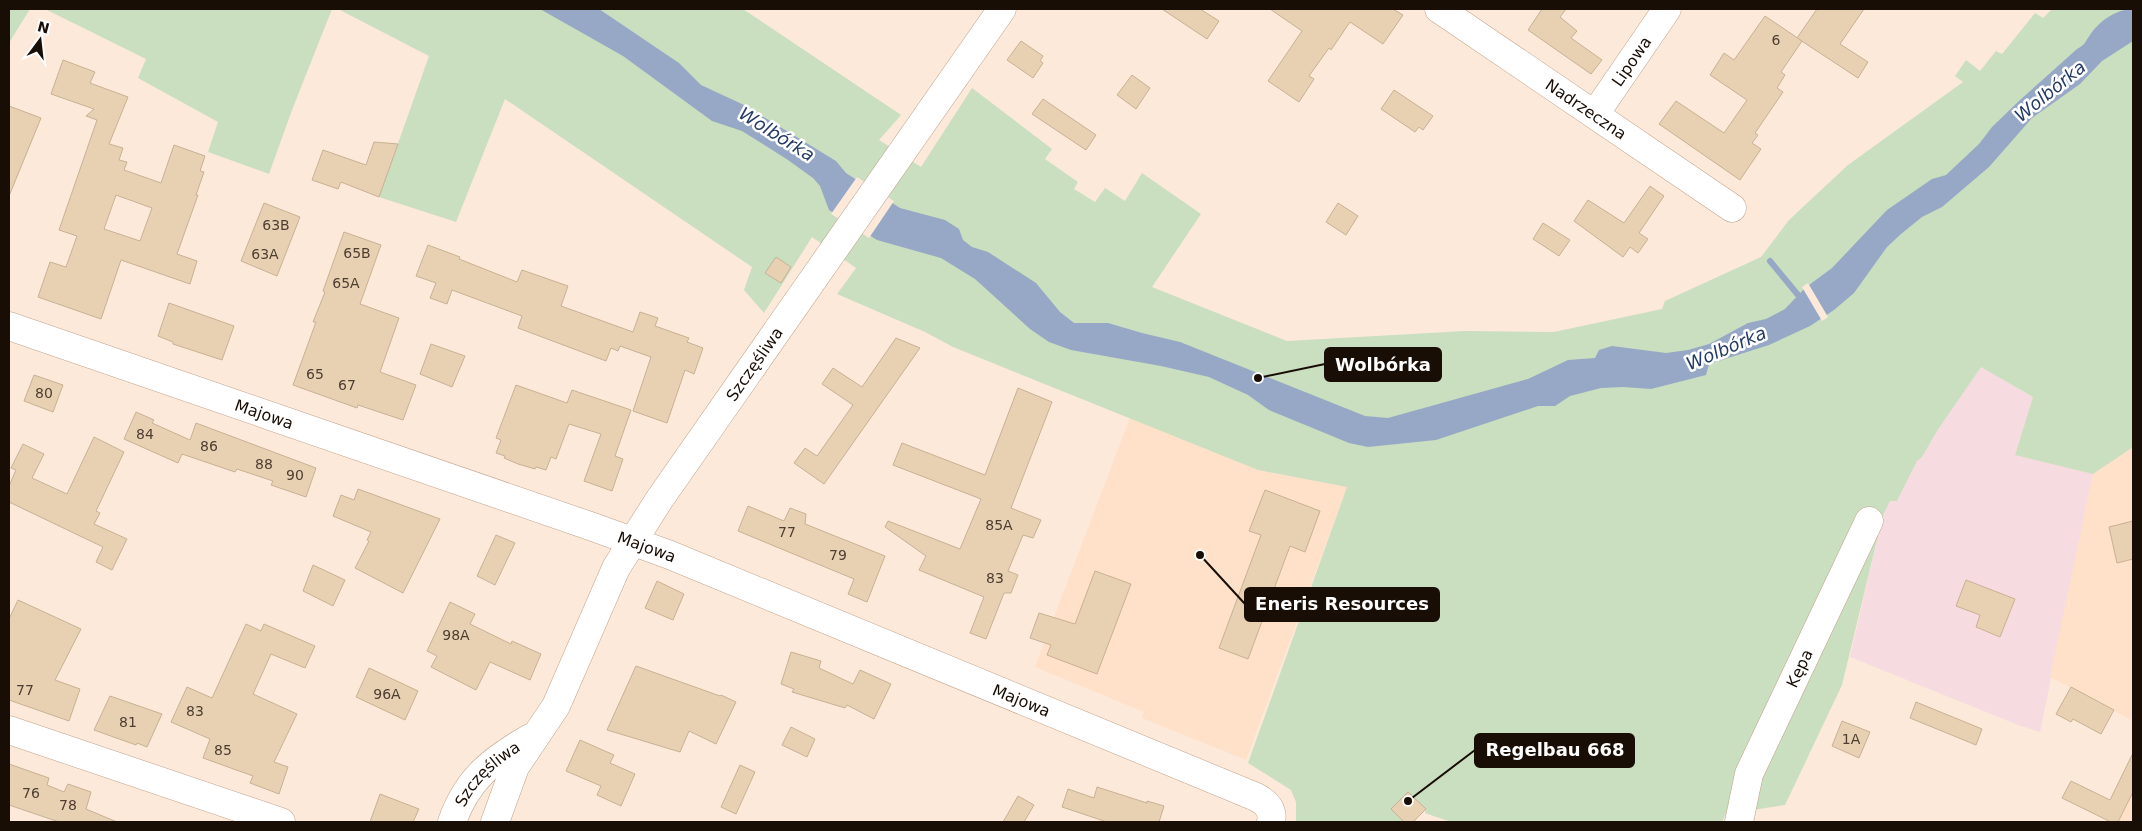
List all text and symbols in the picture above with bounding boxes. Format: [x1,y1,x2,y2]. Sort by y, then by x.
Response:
north arrow [15,15,65,65]
text: N [36,18,51,37]
house number: 6 [1772,32,1781,48]
street label: Lipowa [1607,33,1655,90]
water label: Wolbórka [2010,56,2090,126]
street label: Nadrzeczna [1542,75,1630,143]
water label: Wolbórka [735,103,819,165]
house number: 63B [262,217,290,233]
house number: 65B [343,245,371,261]
house number: 63A [251,246,279,262]
house number: 65A [332,275,360,291]
water label: Wolbórka [1683,322,1769,374]
street label: Szczęśliwa [722,323,786,404]
callout: Wolbórka [1325,348,1441,381]
text: Wolbórka [1335,354,1431,375]
house number: 65 [306,366,324,382]
house number: 67 [338,377,356,393]
house number: 80 [35,385,53,401]
street label: Majowa [232,395,296,433]
house number: 84 [136,426,154,442]
house number: 86 [200,438,218,454]
house number: 88 [255,456,273,472]
house number: 90 [286,467,304,483]
house number: 85A [985,517,1013,533]
house number: 77 [778,524,796,540]
street label: Majowa [615,527,679,566]
house number: 79 [829,547,847,563]
house number: 83 [986,570,1004,586]
callout: Eneris Resources [1245,588,1439,621]
text: Eneris Resources [1255,593,1429,614]
house number: 98A [442,627,470,643]
street label: Kępa [1782,646,1816,691]
street label: Majowa [990,680,1053,721]
house number: 77 [16,682,34,698]
house number: 96A [373,686,401,702]
house number: 83 [186,703,204,719]
house number: 81 [119,714,137,730]
house number: 1A [1842,731,1861,747]
callout: Regelbau 668 [1475,734,1634,767]
street label: Szczęśliwa [451,737,523,810]
text: Regelbau 668 [1485,739,1625,760]
house number: 85 [214,742,232,758]
house number: 76 [22,785,40,801]
house number: 78 [59,797,77,813]

